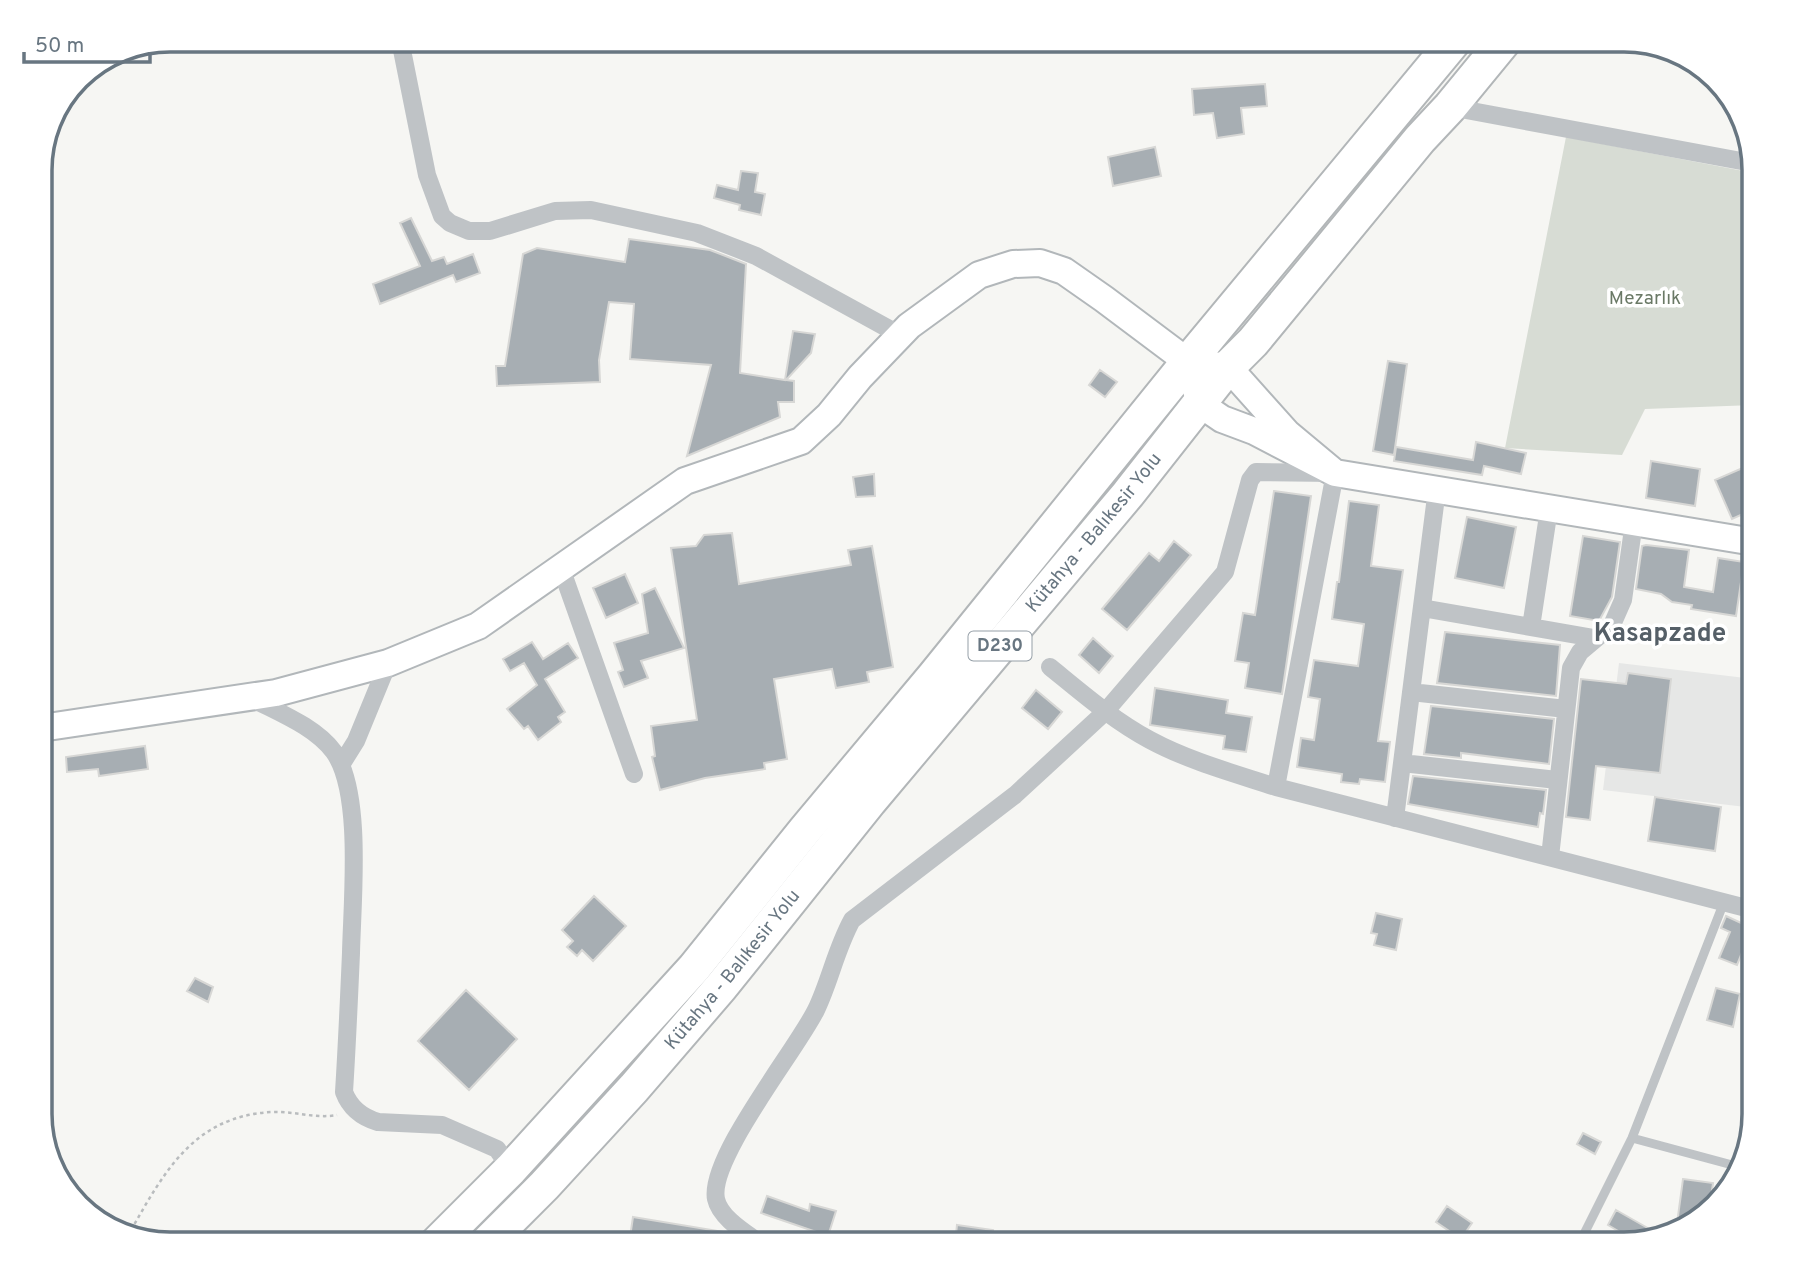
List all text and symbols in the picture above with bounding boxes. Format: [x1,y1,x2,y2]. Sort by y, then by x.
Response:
scale bar [24,21,150,65]
text: 50 m [35,33,84,60]
park label: Mezarlık [1609,287,1681,311]
street label: Kütahya - Balıkesir Yolu [1021,448,1167,618]
district label: Kasapzade [1594,618,1726,651]
road number: D230 [968,632,1032,660]
street label: Kütahya - Balıkesir Yolu [660,885,806,1055]

